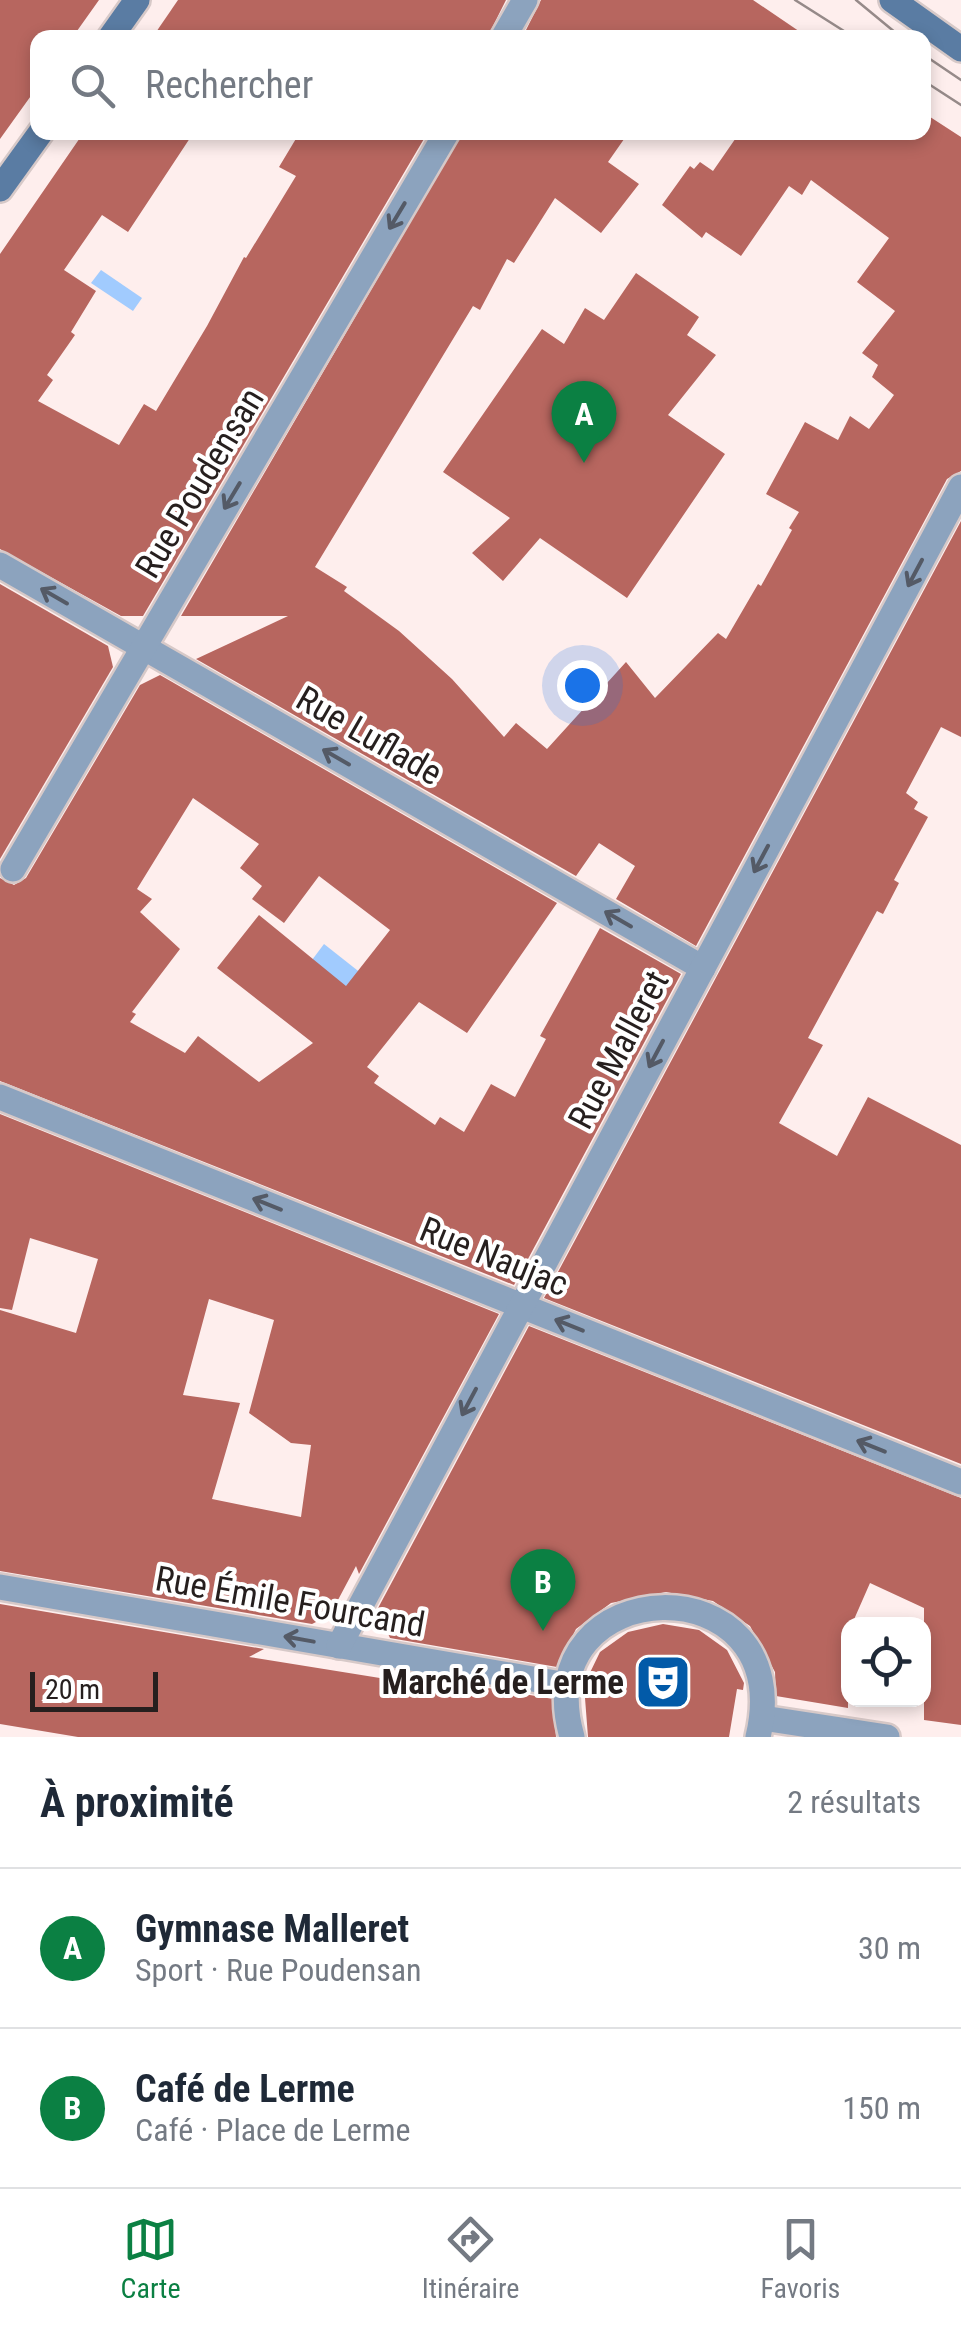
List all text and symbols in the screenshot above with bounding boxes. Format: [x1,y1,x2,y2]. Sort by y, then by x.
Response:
search box [30,30,931,140]
icon: search [65,58,120,113]
text: Rechercher [145,63,313,107]
one-way arrow [387,202,407,230]
pin: A [552,380,616,463]
street label: Rue Poudensan [127,381,273,585]
one-way arrow [222,482,242,510]
one-way arrow [905,557,924,587]
one-way arrow [40,586,69,606]
your location [557,660,608,711]
street label: Rue Luflade [289,678,449,794]
one-way arrow [322,747,351,767]
one-way arrow [751,843,770,873]
one-way arrow [604,909,633,929]
street label: Rue Malleret [560,964,678,1136]
one-way arrow [646,1038,666,1068]
one-way arrow [252,1193,283,1211]
street label: Rue Naujac [414,1209,574,1305]
one-way arrow [554,1314,585,1332]
one-way arrow [459,1386,479,1416]
one-way arrow [856,1435,886,1453]
pin: B [510,1548,576,1631]
street label: Rue Émile Fourcand [152,1558,428,1646]
map controls [841,1617,931,1707]
button: locate [841,1617,931,1707]
one-way arrow [283,1629,315,1648]
theatre icon: Marché de Lerme [633,1652,693,1712]
place label: Marché de Lerme [382,1662,624,1703]
scale bar [30,1667,158,1712]
text: 20 m [45,1673,100,1706]
text: À proximité [40,1778,233,1827]
text: 2 résultats [787,1783,921,1821]
text: Gymnase Malleret [135,1907,409,1951]
text: A [63,1929,82,1967]
text: 30 m [858,1929,921,1967]
text: Sport · Rue Poudensan [135,1951,422,1989]
text: Café de Lerme [135,2067,355,2111]
text: B [64,2089,81,2127]
text: 150 m [842,2089,921,2127]
text: Café · Place de Lerme [135,2111,411,2149]
tab: Carte [121,2212,181,2305]
tab: Itinéraire [422,2212,519,2305]
tab: Favoris [761,2212,840,2305]

